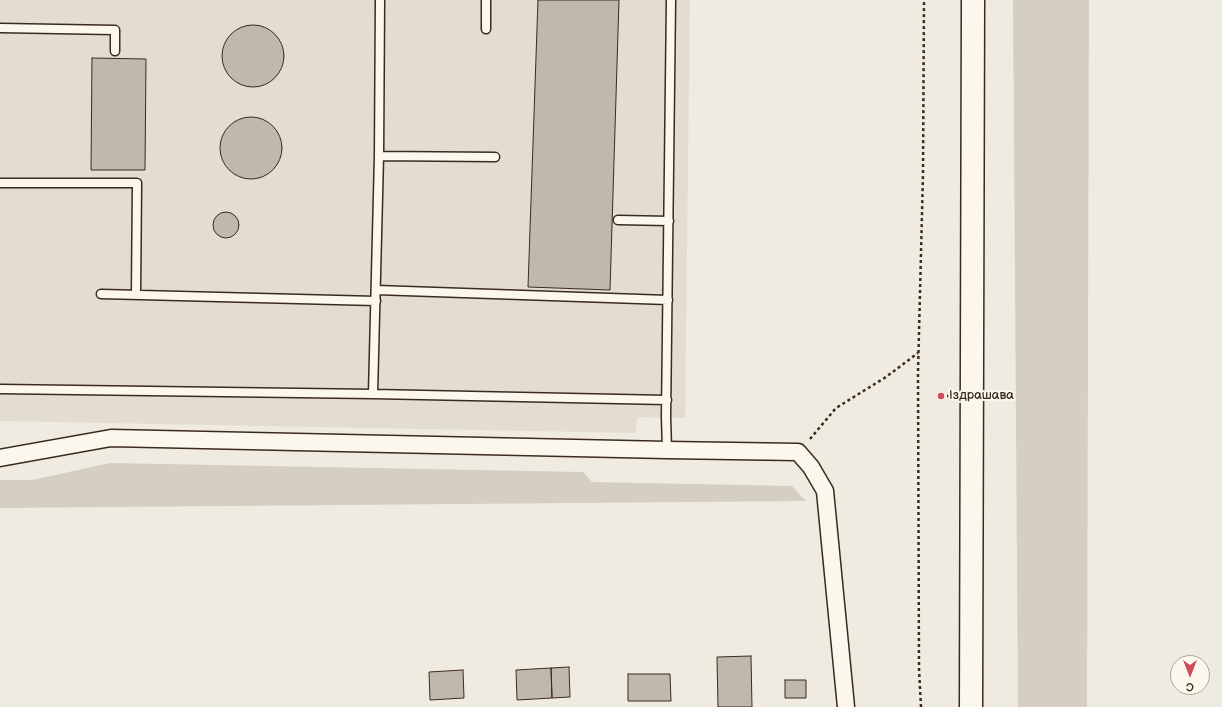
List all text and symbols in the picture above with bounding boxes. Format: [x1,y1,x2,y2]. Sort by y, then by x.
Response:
place label: Іздрашава [949,388,1014,404]
marker: Іздрашава [936,391,946,401]
north arrow [1170,655,1210,695]
text: С [1186,680,1194,693]

